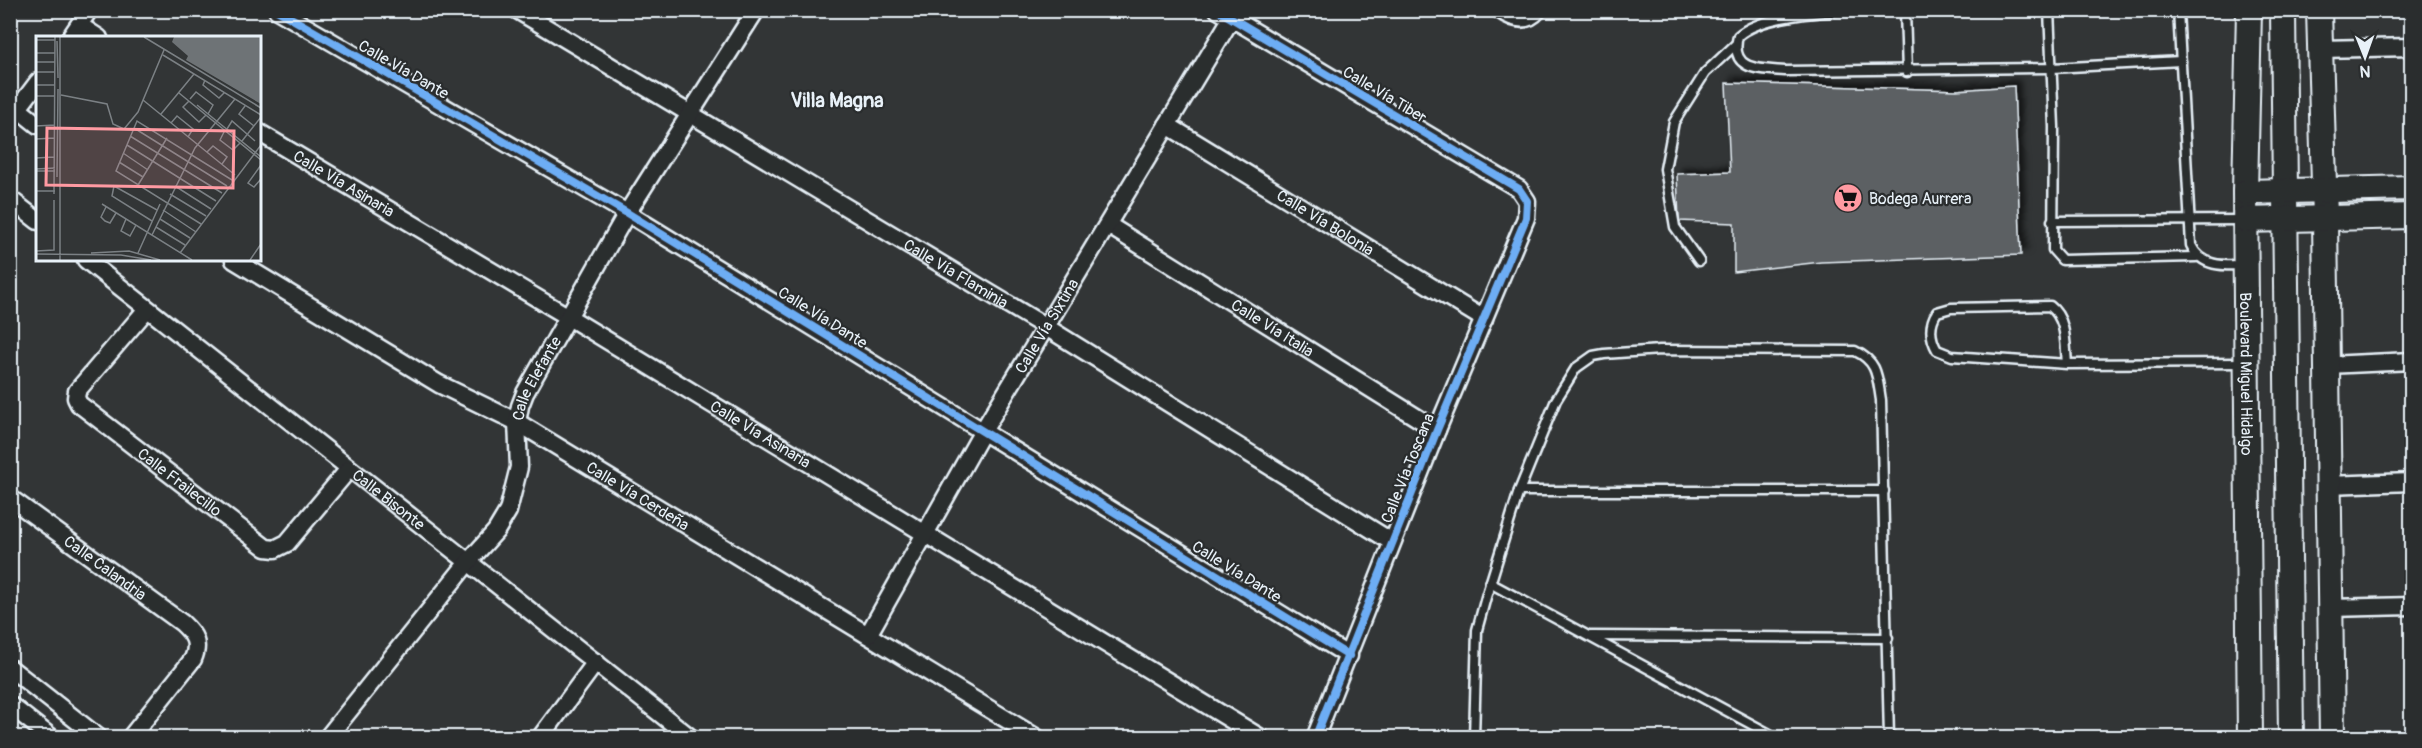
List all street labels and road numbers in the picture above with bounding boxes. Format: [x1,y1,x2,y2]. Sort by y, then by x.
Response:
street label: Calle Vía Dante [355,36,453,104]
street label: Calle Vía Tiber [1339,62,1430,128]
street label: Calle Vía Asinaria [290,146,398,222]
street label: Calle Vía Bolonia [1273,186,1378,260]
street label: Calle Vía Flaminia [900,235,1012,313]
street label: Calle Vía Sixtina [1011,275,1083,377]
street label: Calle Vía Dante [774,282,871,353]
street label: Boulevard Miguel Hidalgo [2235,292,2256,456]
street label: Calle Vía Italia [1227,295,1317,362]
street label: Calle Elefante [508,333,566,422]
street label: Calle Vía Asinaria [706,396,814,473]
street label: Calle Vía Toscana [1377,410,1439,526]
street label: Calle Frailecillo [133,444,226,521]
street label: Calle Vía Cerdeña [582,457,693,535]
street label: Calle Bisonte [348,465,429,535]
street label: Calle Calandria [60,531,150,605]
street label: Calle Vía Dante [1188,536,1285,607]

